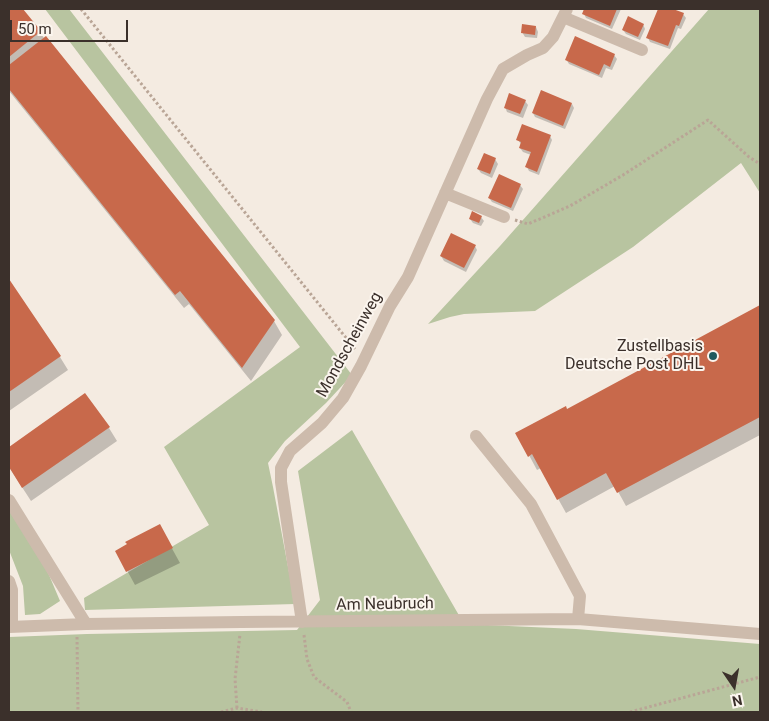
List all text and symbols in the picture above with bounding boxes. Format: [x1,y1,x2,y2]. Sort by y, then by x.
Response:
scale bar [12,10,130,42]
text: 50 m [18,20,52,38]
street label: Mondscheinweg [313,289,387,401]
place label: Zustellbasis Deutsche Post DHL [565,337,703,375]
marker: Zustellbasis Deutsche Post DHL [707,350,719,362]
street label: Am Neubruch [336,595,434,615]
north arrow [709,661,759,711]
text: N [731,692,744,710]

